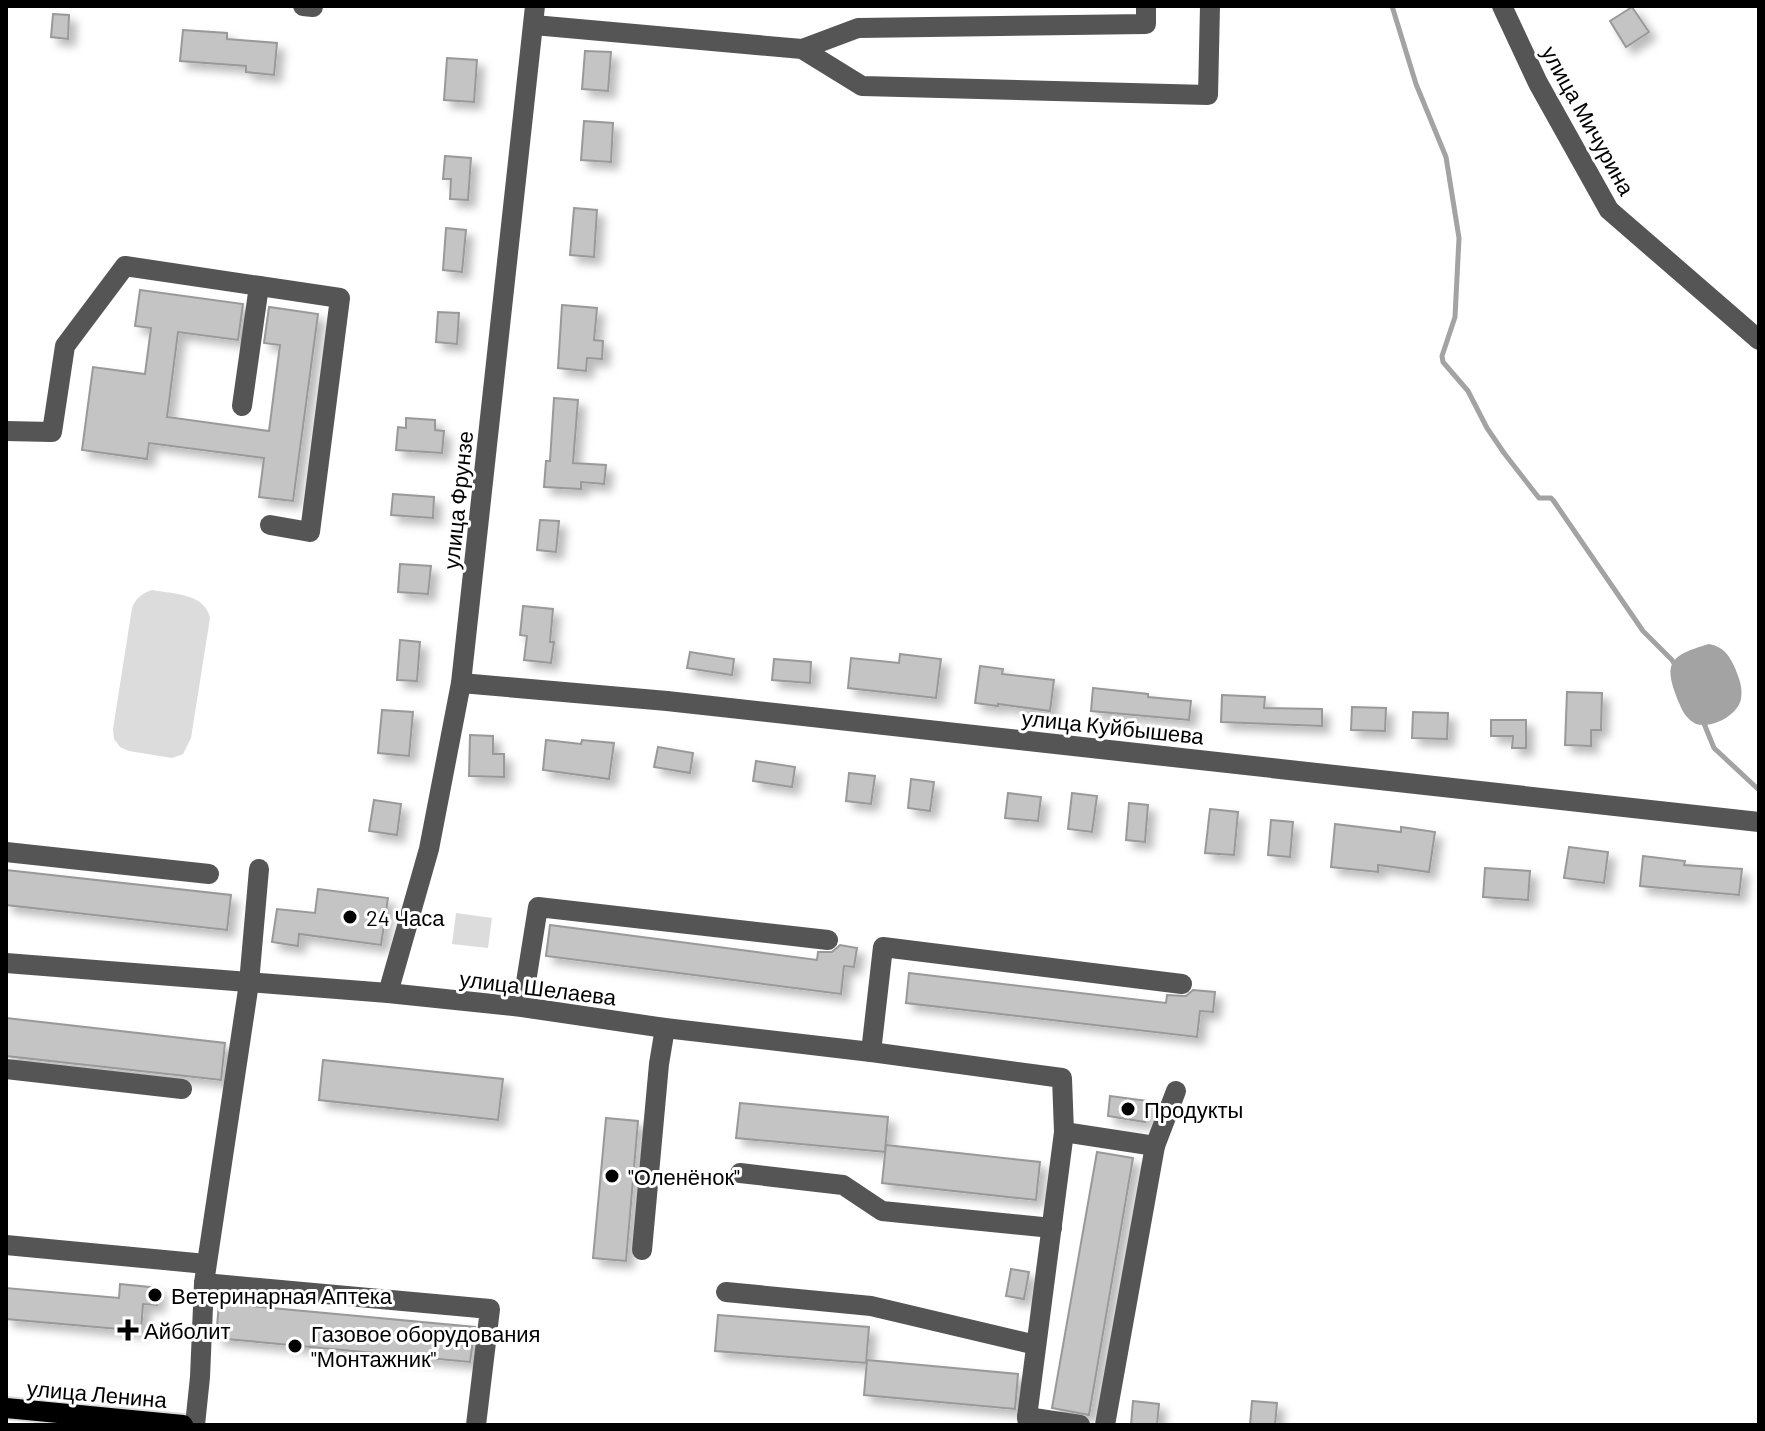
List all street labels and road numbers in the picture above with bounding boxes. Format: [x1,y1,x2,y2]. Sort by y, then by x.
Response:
street label: улица Мичурина [1536,41,1641,200]
street label: улица Фрунзе [437,430,478,570]
street label: улица Куйбышева [1021,704,1206,750]
street label: улица Шелаева [458,964,619,1011]
street label: улица Ленина [26,1374,169,1413]

